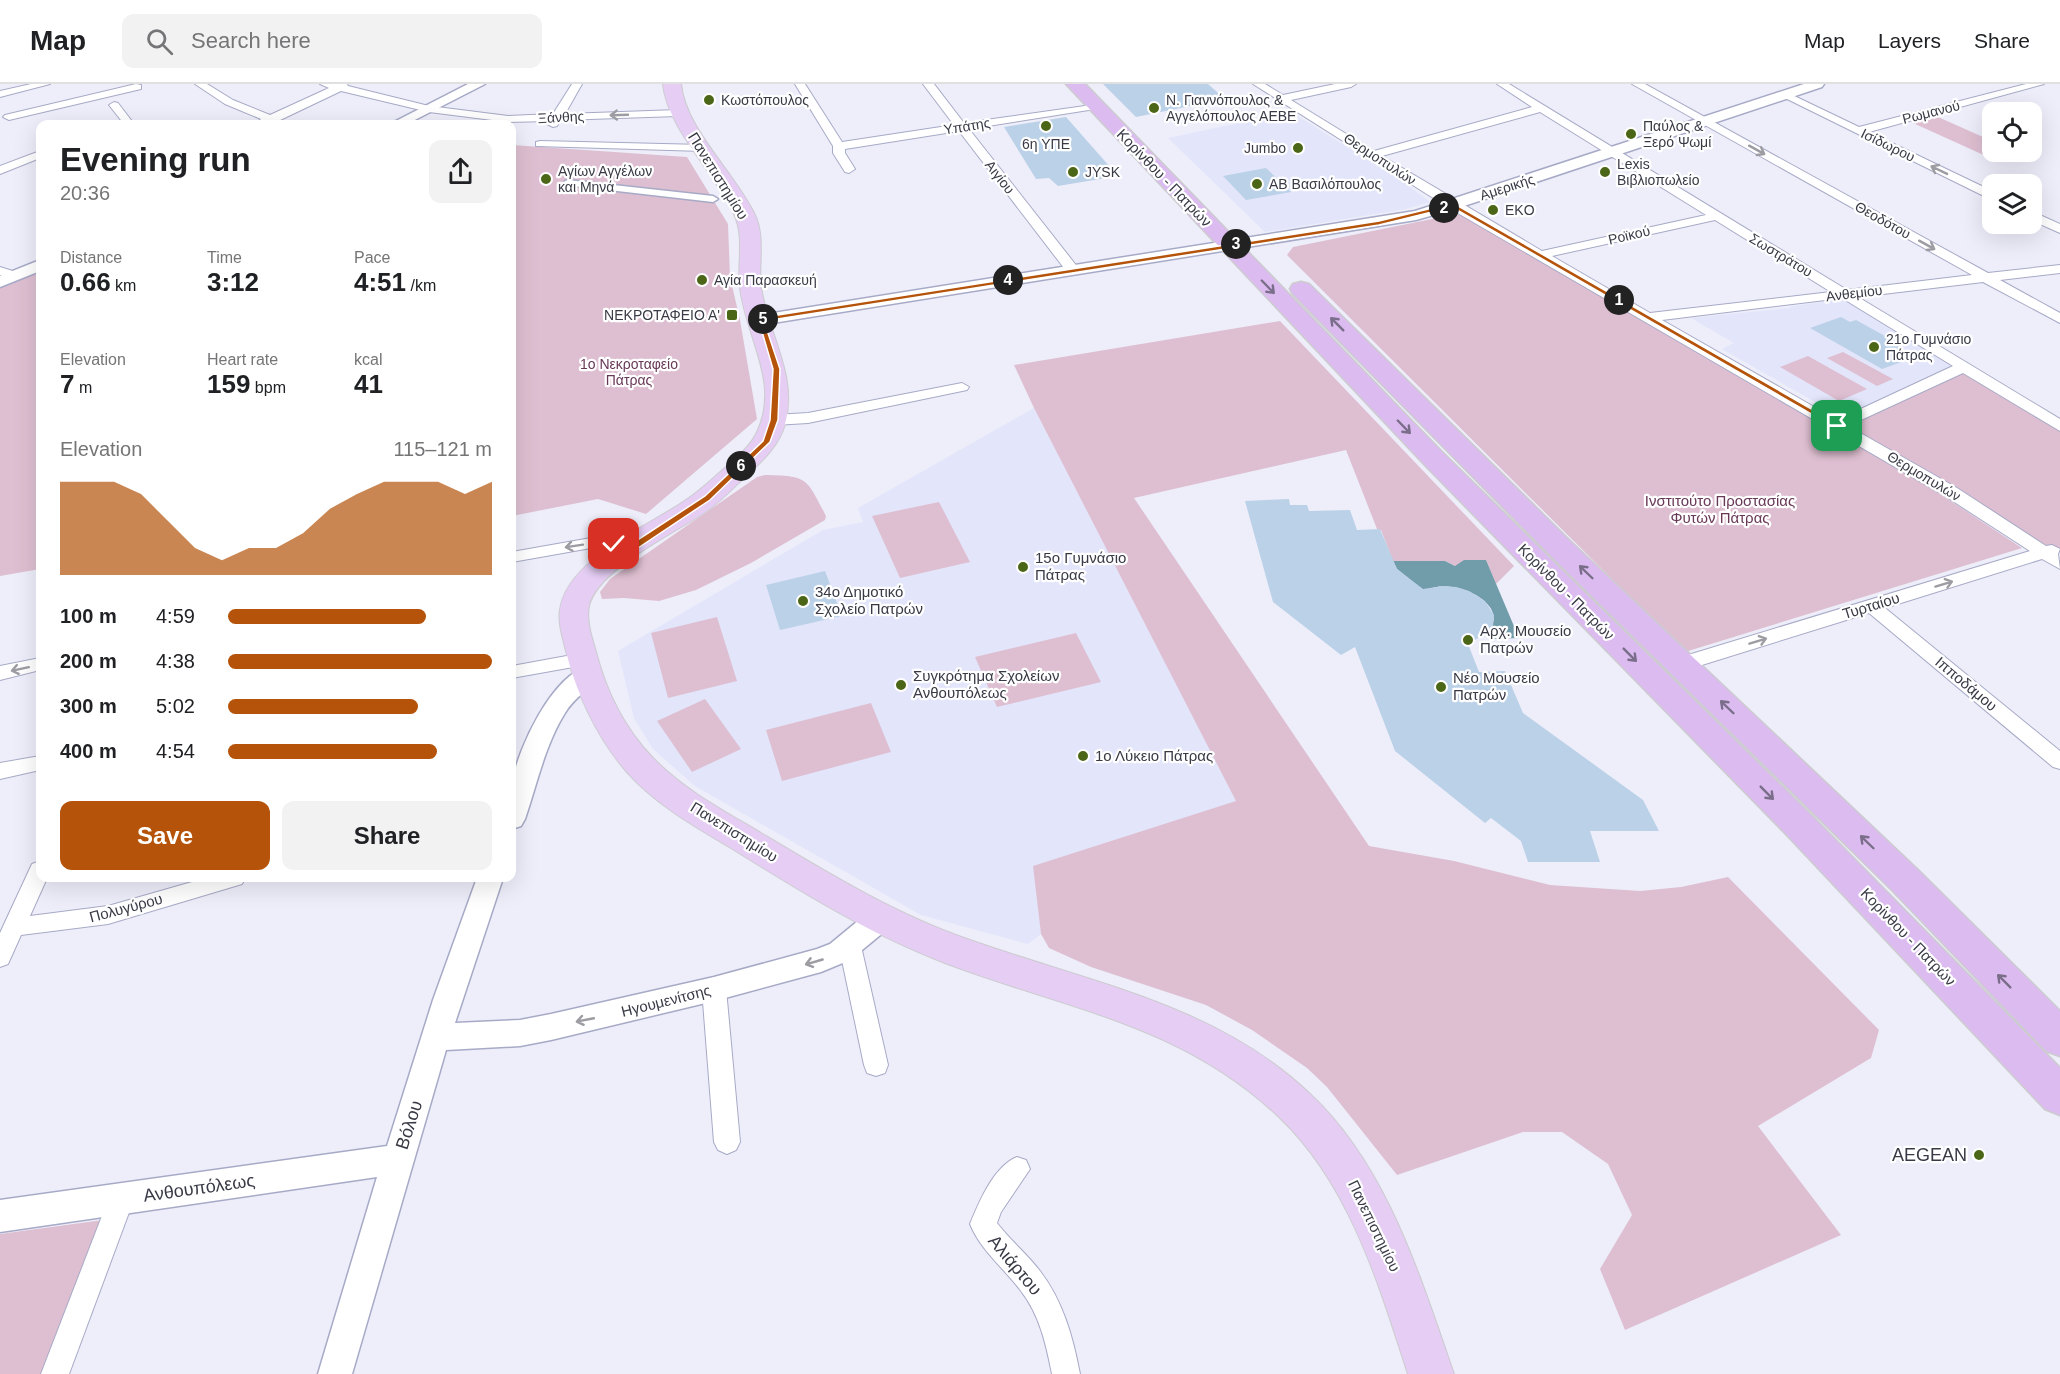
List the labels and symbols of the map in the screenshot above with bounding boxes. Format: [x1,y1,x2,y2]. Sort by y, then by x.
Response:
place label: Κωστόπουλος [721,92,809,108]
place label: Ν. Γιαννόπουλος & Αγγελόπουλος ΑΕΒΕ [1166,92,1296,124]
marker: Κωστόπουλος [702,93,716,107]
street label: Ρωμανού [1901,97,1961,127]
marker: Ν. Γιαννόπουλος & Αγγελόπουλος ΑΕΒΕ [1147,101,1161,115]
street label: Ξάνθης [537,108,585,126]
one-way arrow [610,109,630,120]
street label: Υπάτης [943,114,992,138]
place label: Παύλος & Ξερό Ψωμί [1643,118,1711,150]
marker: 6η ΥΠΕ [1039,119,1053,133]
street label: Κορίνθου - Πατρών [1113,125,1215,230]
street label: Ισίδωρου [1859,125,1917,165]
marker: Παύλος & Ξερό Ψωμί [1624,127,1638,141]
street label: Πανεπιστημίου [685,129,752,222]
street label: Θερμοπυλών [1341,130,1419,188]
place label: 6η ΥΠΕ [1022,136,1070,152]
place label: Jumbo [1244,140,1286,156]
marker: Jumbo [1291,141,1305,155]
one-way arrow [1748,144,1765,156]
place label: Lexis Βιβλιοπωλείο [1617,156,1700,188]
street label: Αιγίου [982,157,1018,197]
place label: Αγίων Αγγέλων και Μηνά [558,163,652,195]
place label: JYSK [1085,164,1121,180]
one-way arrow [1931,164,1949,176]
marker: JYSK [1066,165,1080,179]
marker: Lexis Βιβλιοπωλείο [1598,165,1612,179]
street label: Αμερικής [1478,171,1536,203]
marker: Αγίων Αγγέλων και Μηνά [539,172,553,186]
place label: ΑΒ Βασιλόπουλος [1269,176,1382,192]
marker: ΑΒ Βασιλόπουλος [1250,177,1264,191]
pin: 2 [1429,193,1459,223]
street label: Θεοδότου [1852,198,1914,242]
place label: EKO [1505,202,1535,218]
marker: EKO [1486,203,1500,217]
street label: Ροϊκού [1606,222,1652,248]
pin: 3 [1221,229,1251,259]
street label: Σωστράτου [1747,230,1815,280]
one-way arrow [1918,239,1935,251]
pin: 4 [993,265,1023,295]
place label: Αγία Παρασκευή [714,272,817,288]
marker: Αγία Παρασκευή [695,273,709,287]
one-way arrow [1261,279,1276,294]
street label: Ανθεμίου [1825,282,1883,304]
pin: 1 [1604,285,1634,315]
pin: 5 [748,304,778,334]
place label: ΝΕΚΡΟΤΑΦΕΙΟ Α' [604,307,720,323]
marker: ΝΕΚΡΟΤΑΦΕΙΟ Α' [725,308,739,322]
one-way arrow [1329,317,1344,332]
place label: 21ο Γυμνάσιο Πάτρας [1886,331,1972,363]
marker: 21ο Γυμνάσιο Πάτρας [1867,340,1881,354]
park label: 1o Νεκροταφείο Πάτρας [580,356,678,388]
pin [1811,400,1862,451]
one-way arrow [1397,420,1411,435]
street label: Θερμοπυλών [1884,448,1964,504]
pin: 6 [726,451,756,481]
park label: Ινστιτούτο Προστασίας Φυτών Πάτρας [1645,492,1795,526]
pin [588,518,639,569]
one-way arrow [564,540,584,551]
street label: Κορίνθου - Πατρών [1515,540,1618,643]
place label: 15ο Γυμνάσιο Πάτρας [1035,549,1126,583]
marker: 15ο Γυμνάσιο Πάτρας [1016,560,1030,574]
one-way arrow [1578,565,1593,580]
one-way arrow [1934,578,1953,589]
place label: 34ο Δημοτικό Σχολείο Πατρών [815,583,923,617]
street label: Τυρταίου [1840,589,1901,622]
marker: 34ο Δημοτικό Σχολείο Πατρών [796,594,810,608]
place label: Αρχ. Μουσείο Πατρών [1480,622,1571,656]
marker: Αρχ. Μουσείο Πατρών [1461,633,1475,647]
one-way arrow [1748,635,1767,646]
one-way arrow [1622,648,1637,663]
street label: Ιπποδάμου [1932,653,2001,714]
one-way arrow [11,664,31,675]
place label: Συγκρότημα Σχολείων Ανθουπόλεως [913,667,1059,701]
place label: Νέο Μουσείο Πατρών [1453,669,1540,703]
marker: Συγκρότημα Σχολείων Ανθουπόλεως [894,678,908,692]
marker: Νέο Μουσείο Πατρών [1434,680,1448,694]
one-way arrow [1719,700,1734,714]
place label: 1ο Λύκειο Πάτρας [1095,747,1213,764]
marker: 1ο Λύκειο Πάτρας [1076,749,1090,763]
one-way arrow [1760,786,1775,801]
street label: Πανεπιστημίου [688,798,781,865]
one-way arrow [1860,835,1875,850]
street label: Κορίνθου - Πατρών [1857,884,1959,989]
street label: Πολυγύρου [87,890,164,925]
one-way arrow [805,957,824,968]
one-way arrow [1997,973,2012,988]
street label: Ηγουμενίτσης [619,981,712,1020]
one-way arrow [576,1015,595,1026]
street label: Βόλου [392,1098,426,1152]
place label: AEGEAN [1892,1145,1967,1165]
marker: AEGEAN [1972,1148,1986,1162]
street label: Ανθουπόλεως [142,1170,256,1206]
street label: Πανεπιστημίου [1345,1177,1404,1274]
street label: Αλιάρτου [984,1231,1046,1299]

